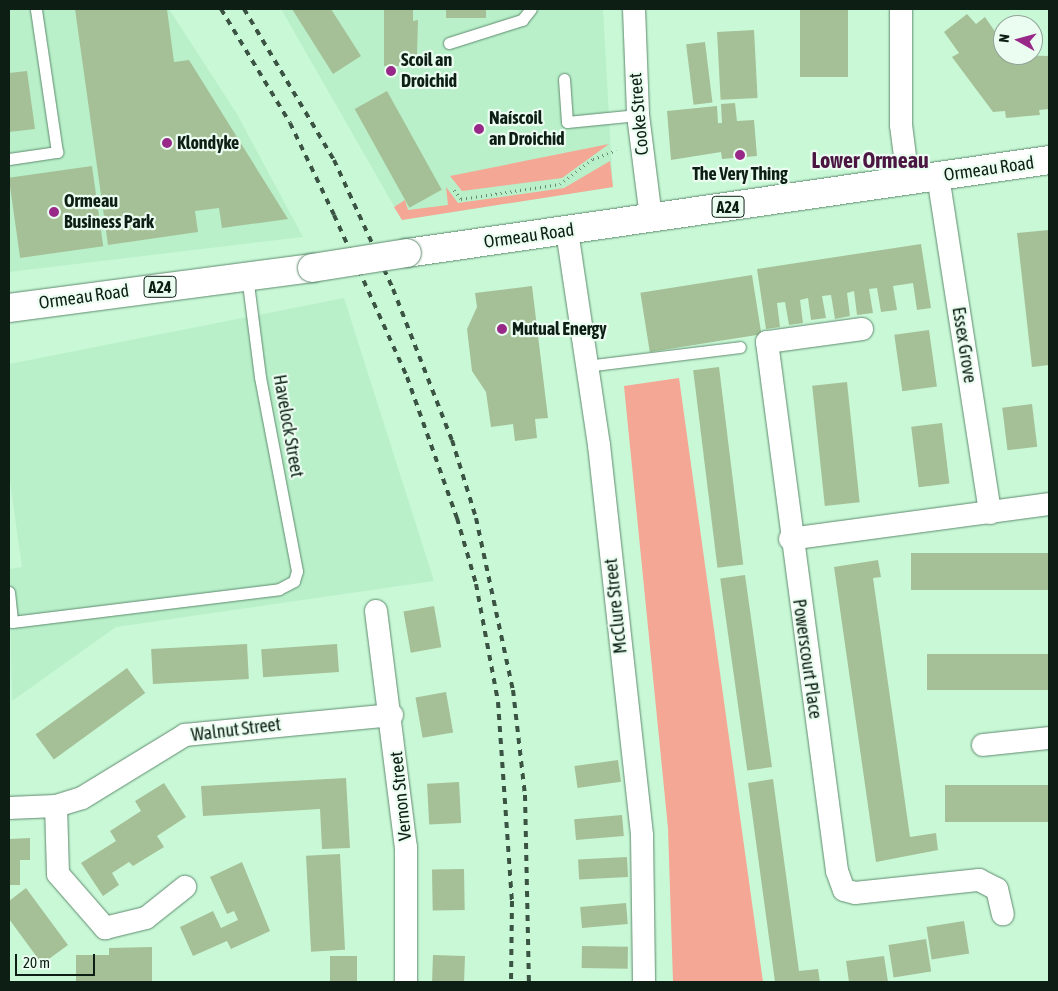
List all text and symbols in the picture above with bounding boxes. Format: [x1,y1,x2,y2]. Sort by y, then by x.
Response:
north arrow [993,15,1043,65]
text: N [996,33,1013,43]
place label: Scoil an Droichid [401,50,457,92]
marker: Scoil an Droichid [385,65,397,77]
street label: Cooke Street [625,72,653,156]
place label: Naíscoil an Droichid [489,108,565,150]
marker: Naíscoil an Droichid [473,123,485,135]
place label: Klondyke [177,132,239,154]
marker: Klondyke [161,137,173,149]
district label: Lower Ormeau [811,148,929,174]
marker: The Very Thing [734,149,746,161]
street label: Ormeau Road [943,152,1035,186]
place label: The Very Thing [692,163,788,185]
place label: Ormeau Business Park [64,191,154,233]
road number: A24 [710,193,746,220]
marker: Ormeau Business Park [48,206,60,218]
street label: Ormeau Road [483,219,575,253]
road number: A24 [142,274,178,300]
street label: Ormeau Road [38,280,130,314]
street label: Essex Grove [947,305,981,385]
place label: Mutual Energy [512,318,607,340]
marker: Mutual Energy [496,323,508,335]
street label: Havelock Street [268,373,308,479]
street label: McClure Street [600,557,632,655]
street label: Powerscourt Place [788,598,826,720]
street label: Walnut Street [190,714,282,746]
street label: Vernon Street [386,750,416,842]
scale bar [18,944,98,976]
text: 20 m [23,954,50,971]

